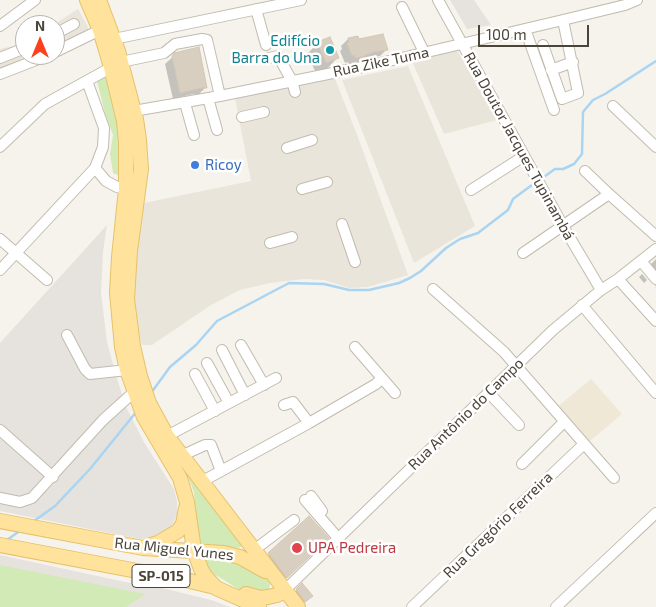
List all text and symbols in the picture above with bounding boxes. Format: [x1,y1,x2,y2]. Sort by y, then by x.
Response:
north arrow [15,15,65,65]
scale bar [481,15,592,47]
text: N [35,17,45,34]
text: 100 m [486,25,527,43]
place label: Edifício Barra do Una [231,32,320,67]
street label: Rua Zike Tuma [331,43,431,81]
marker: Edifício Barra do Una [324,44,336,56]
street label: Rua Doutor Jacques Tupinambá [460,49,578,243]
place label: Ricoy [205,156,242,174]
marker: Ricoy [189,159,201,171]
street label: Rua Antônio do Campo [405,354,527,474]
street label: Rua Gregório Ferreira [440,468,556,582]
street label: Rua Miguel Yunes [114,534,234,564]
place label: UPA Pedreira [308,539,396,557]
marker: UPA Pedreira [290,541,304,555]
road number: SP-015 [132,564,190,588]

